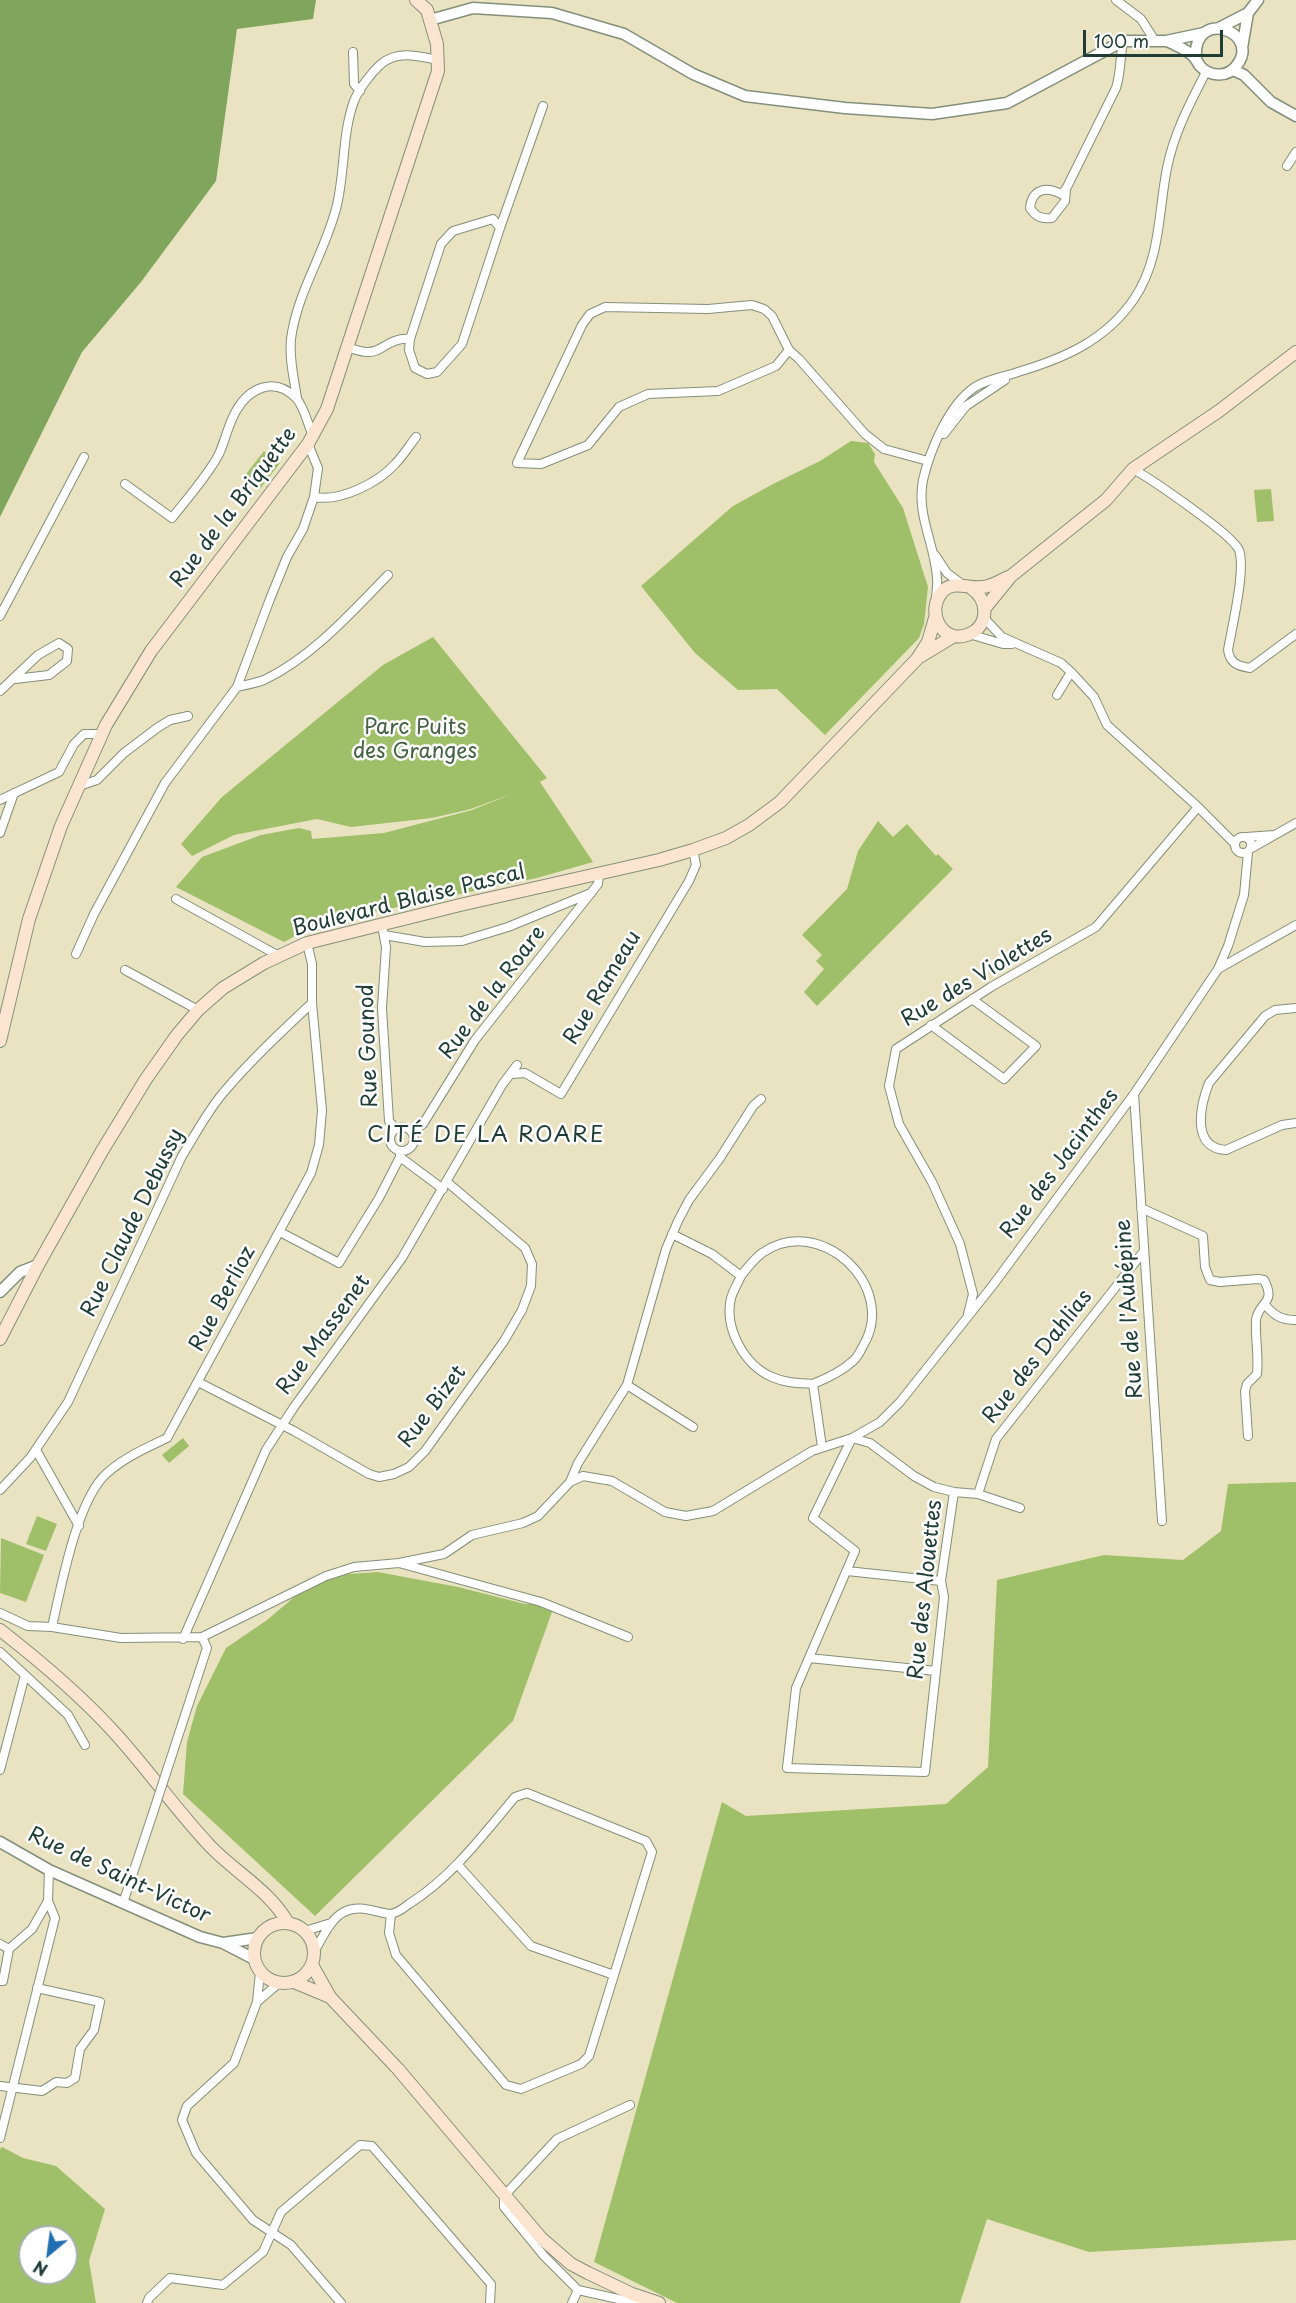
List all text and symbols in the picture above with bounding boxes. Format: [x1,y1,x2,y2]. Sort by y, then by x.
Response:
scale bar [1086,18,1226,56]
text: 100 m [1094,27,1149,54]
street label: Rue de la Briquette [165,423,303,593]
park label: Parc Puits des Granges [353,715,477,765]
street label: Boulevard Blaise Pascal [290,860,528,942]
street label: Rue de la Roare [435,921,551,1065]
street label: Rue des Violettes [897,923,1057,1033]
street label: Rue Rameau [559,926,647,1050]
street label: Rue Gounod [354,984,384,1108]
street label: Rue des Jacinthes [996,1084,1124,1244]
district label: CITÉ DE LA ROARE [368,1123,604,1149]
street label: Rue Claude Debussy [76,1125,190,1321]
street label: Rue de l'Aubépine [1111,1218,1149,1400]
street label: Rue Berlioz [185,1242,261,1356]
street label: Rue Massenet [272,1270,376,1400]
street label: Rue des Dahlias [978,1285,1098,1429]
street label: Rue Bizet [394,1361,472,1453]
street label: Rue des Alouettes [904,1499,948,1681]
street label: Rue de Saint-Victor [24,1823,214,1929]
north arrow [18,2225,78,2285]
text: N [29,2255,52,2283]

